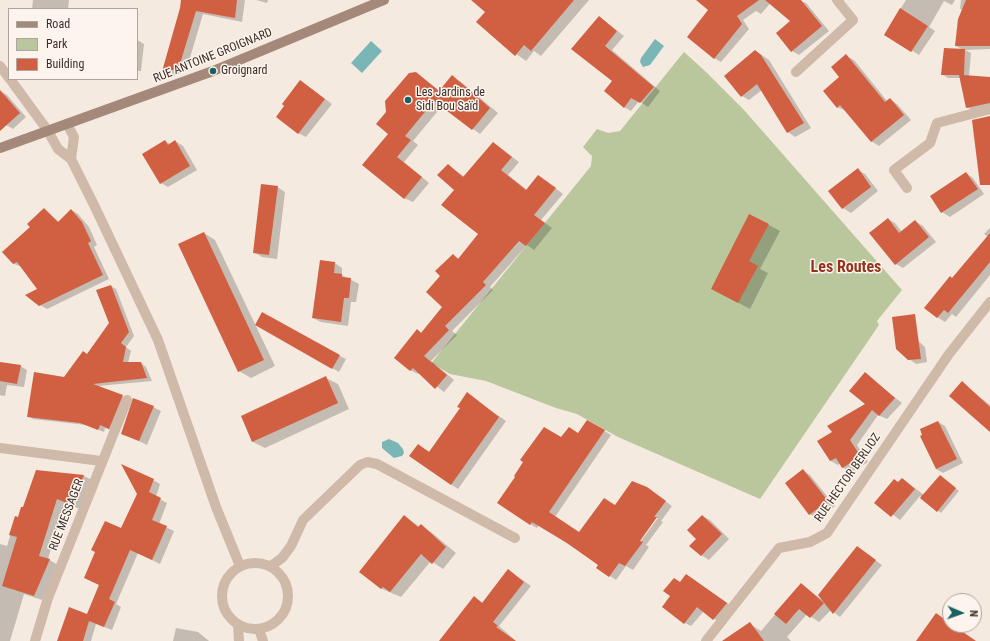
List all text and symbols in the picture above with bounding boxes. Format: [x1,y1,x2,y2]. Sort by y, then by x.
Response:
legend [8,8,138,80]
text: Road [46,17,70,31]
street label: RUE ANTOINE GROIGNARD [151,26,275,86]
text: Park [46,37,67,51]
text: Building [46,57,84,71]
place label: Groignard [221,64,267,78]
marker: Groignard [208,66,218,76]
place label: Les Jardins de Sidi Bou Saïd [416,86,485,114]
marker: Les Jardins de Sidi Bou Saïd [403,95,413,105]
district label: Les Routes [811,258,881,278]
street label: RUE HECTOR BERLIOZ [812,431,884,525]
street label: RUE MESSAGER [47,477,87,553]
north arrow [942,593,982,633]
text: N [967,610,980,617]

